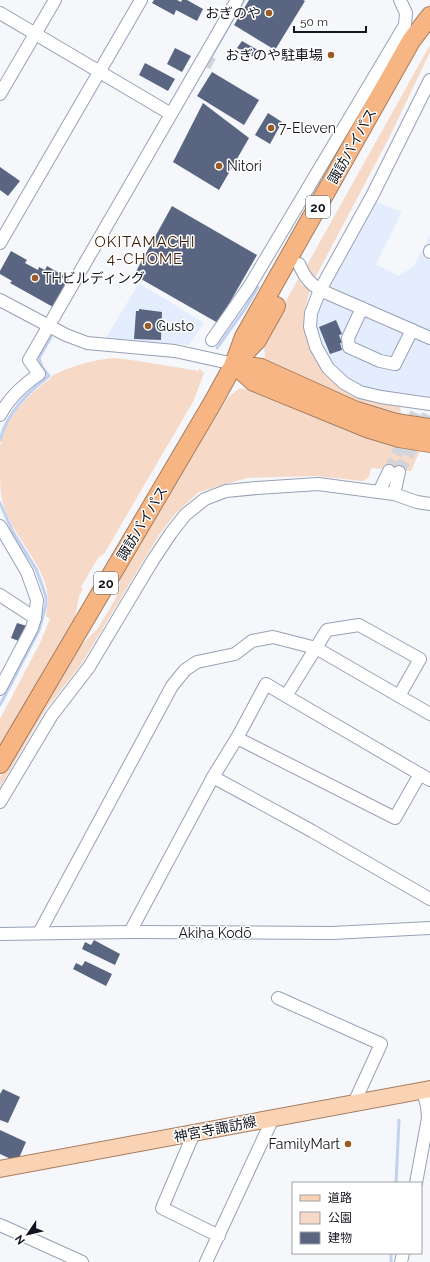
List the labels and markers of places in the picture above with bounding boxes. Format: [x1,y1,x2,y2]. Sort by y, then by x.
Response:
place label: おぎのや [205,5,261,21]
marker: おぎのや [264,8,274,18]
place label: おぎのや駐車場 [225,47,323,63]
marker: おぎのや駐車場 [326,50,336,60]
place label: 7-Eleven [279,120,336,136]
marker: 7-Eleven [266,123,276,133]
place label: Nitori [227,158,262,174]
marker: Nitori [214,161,224,171]
place label: THビルディング [43,270,145,286]
marker: THビルディング [30,273,40,283]
place label: Gusto [156,318,194,334]
marker: Gusto [143,321,153,331]
place label: FamilyMart [269,1136,340,1152]
marker: FamilyMart [343,1139,353,1149]

